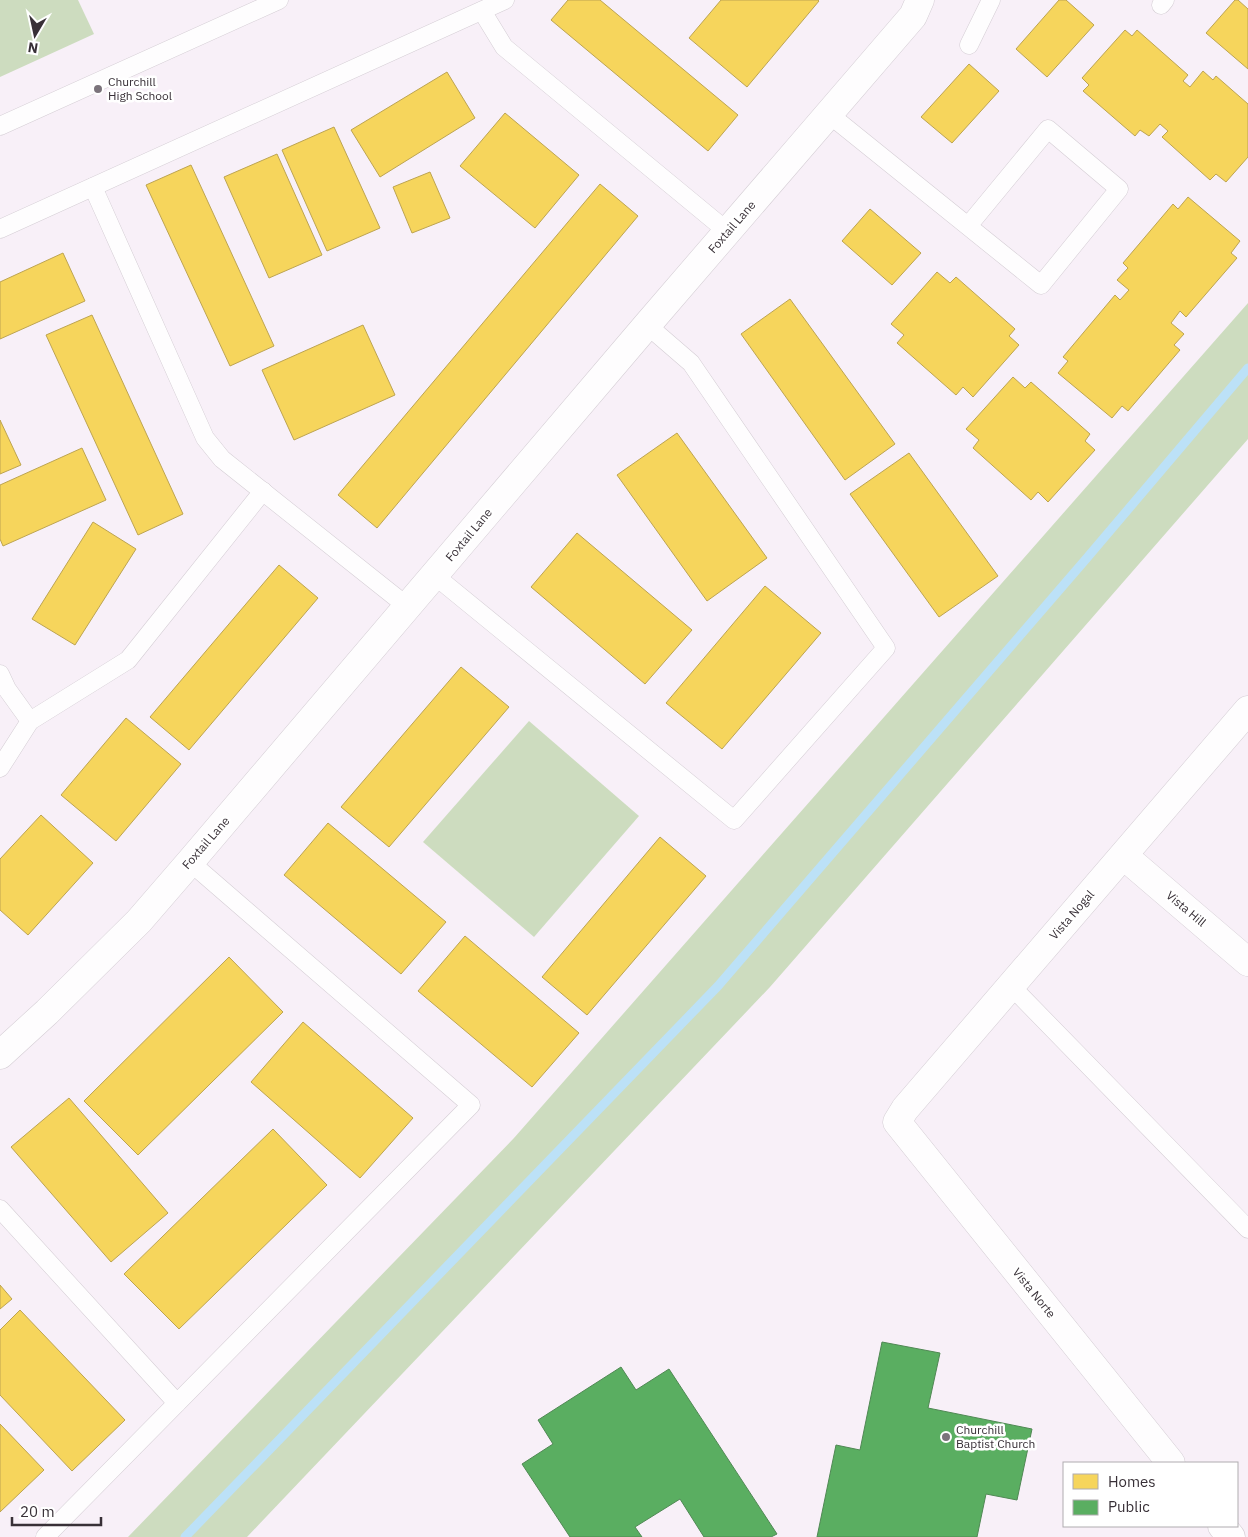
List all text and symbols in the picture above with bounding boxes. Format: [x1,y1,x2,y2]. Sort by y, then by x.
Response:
north arrow [10,10,60,60]
text: N [27,38,39,58]
place label: Churchill High School [108,74,172,103]
marker: Churchill High School [92,83,104,95]
street label: Foxtail Lane [705,197,759,256]
street label: Foxtail Lane [442,505,495,564]
street label: Foxtail Lane [179,813,233,872]
street label: Vista Nogal [1046,887,1097,942]
street label: Vista Hill [1163,888,1209,930]
street label: Vista Norte [1010,1265,1059,1321]
place label: Churchill Baptist Church [956,1422,1035,1451]
marker: Churchill Baptist Church [940,1431,952,1443]
legend [1063,1462,1238,1527]
text: Homes [1108,1472,1156,1491]
scale bar [12,1494,101,1526]
text: Public [1108,1497,1150,1516]
text: 20 m [20,1502,55,1521]

